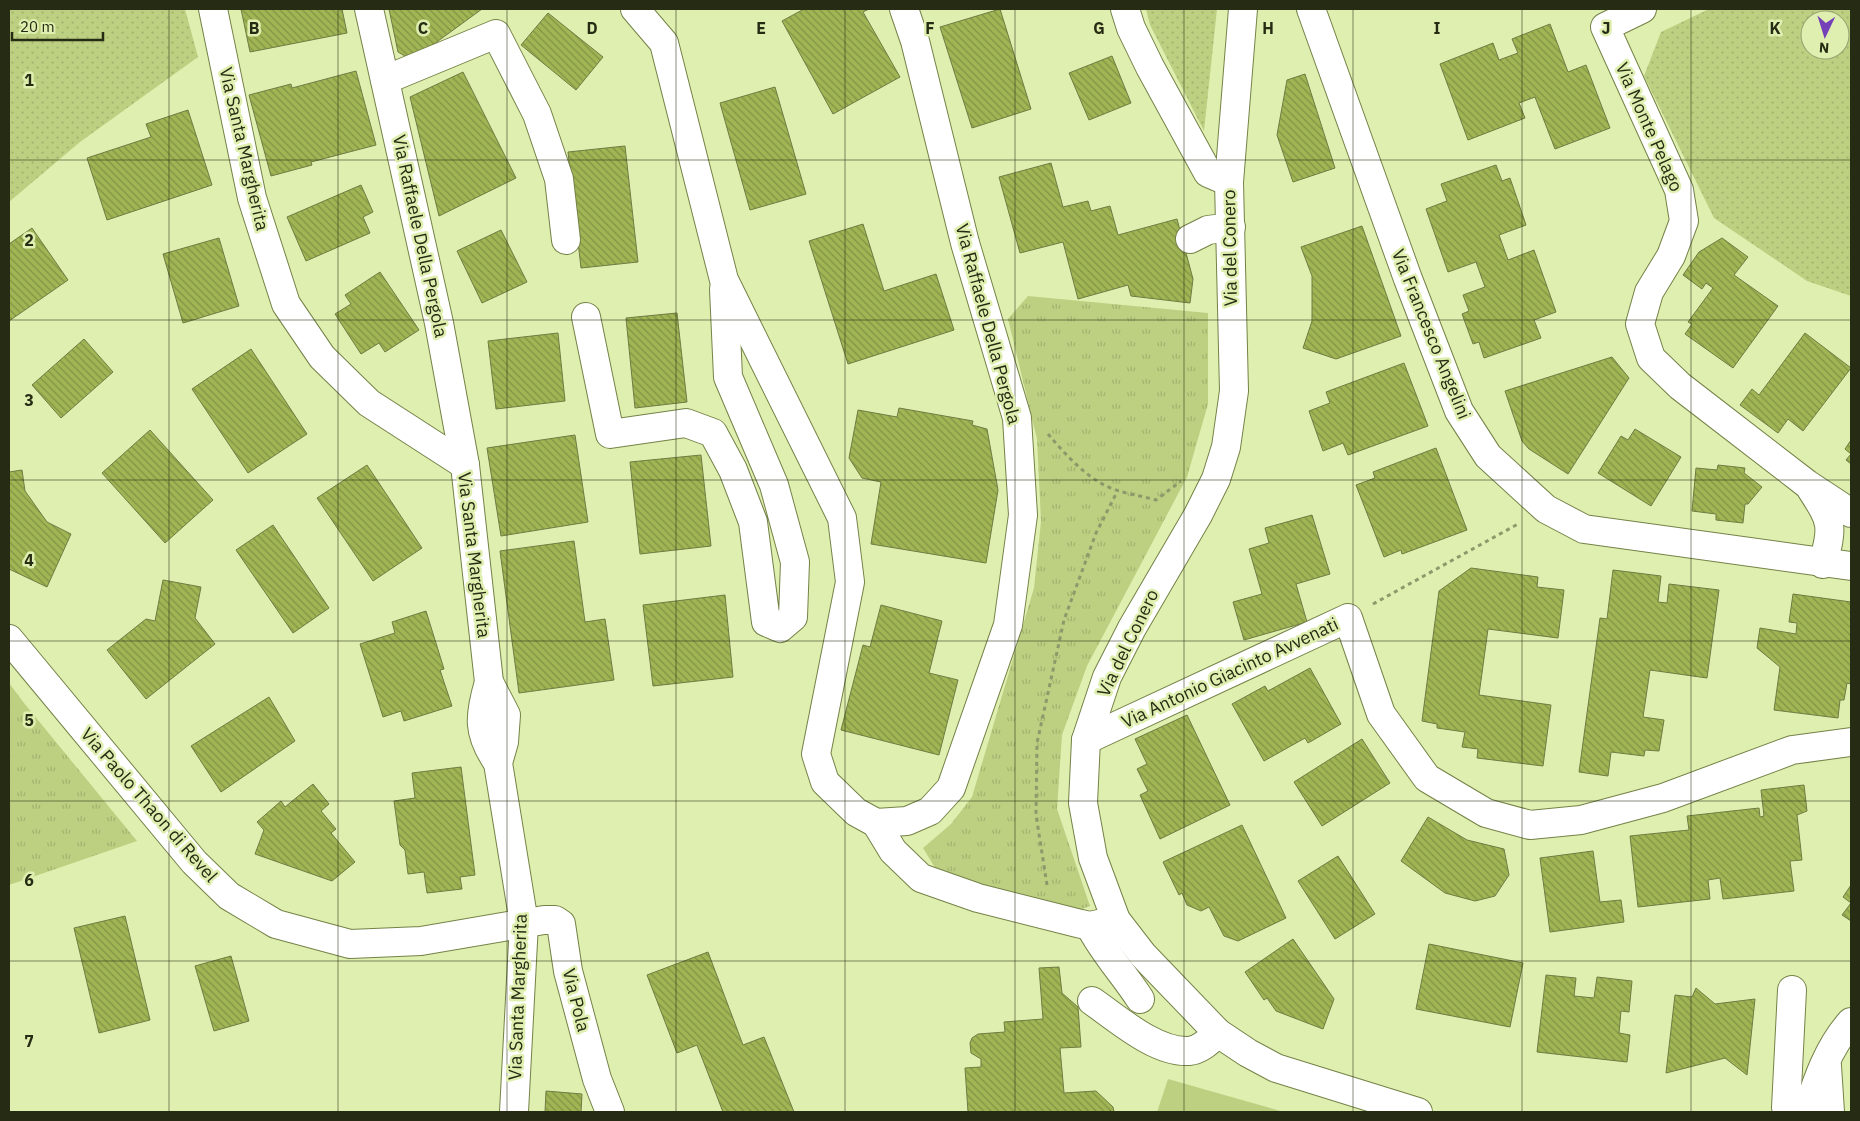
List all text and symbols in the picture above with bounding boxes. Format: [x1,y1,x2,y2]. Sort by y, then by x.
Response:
scale bar [12,10,104,42]
north arrow [1800,10,1850,60]
text: 20 m [20,17,55,36]
text: B [249,18,260,38]
text: C [418,18,428,38]
text: D [586,18,598,38]
text: E [756,18,766,38]
text: F [925,18,935,38]
text: G [1093,18,1105,38]
text: H [1262,18,1274,38]
text: I [1434,18,1441,38]
text: J [1602,18,1610,38]
text: K [1769,18,1781,38]
text: N [1818,39,1830,57]
street label: Via Monte Pelago [1611,59,1688,195]
street label: Via Santa Margherita [215,65,275,233]
text: 1 [24,70,34,90]
street label: Via Raffaele Della Pergola [388,132,453,340]
street label: Via del Conero [1217,189,1242,307]
street label: Via Raffaele Della Pergola [951,221,1026,427]
text: 2 [24,230,34,250]
street label: Via Francesco Angelini [1387,245,1476,422]
text: 3 [24,390,34,410]
street label: Via Santa Margherita [453,471,496,640]
text: 4 [24,550,34,570]
street label: Via del Conero [1092,585,1163,700]
street label: Via Antonio Giacinto Avvenati [1118,612,1342,733]
text: 5 [24,710,34,730]
street label: Via Paolo Thaon di Revel [76,723,223,887]
text: 6 [24,870,34,890]
street label: Via Santa Margherita [503,913,532,1081]
street label: Via Pola [558,966,596,1034]
text: 7 [24,1031,34,1051]

